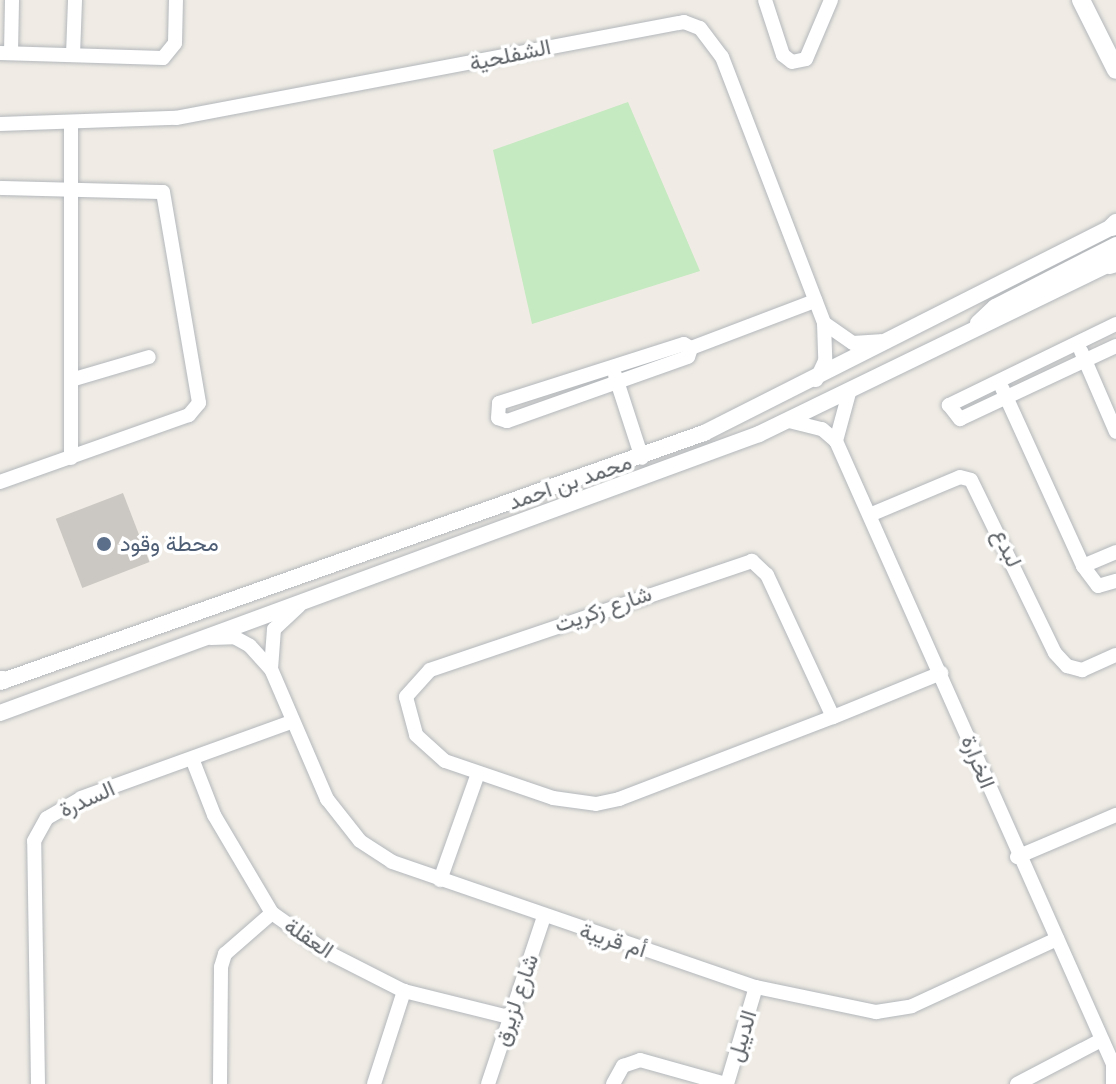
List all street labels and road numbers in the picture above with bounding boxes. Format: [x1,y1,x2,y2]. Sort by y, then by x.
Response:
street label: الشفلحية [467,34,553,76]
street label: محمد بن احمد [505,449,635,515]
street label: لبدع [987,525,1027,571]
street label: شارع زكريت [551,580,655,638]
street label: الخرارة [956,732,1000,792]
street label: السدرة [55,775,119,823]
street label: العقلة [279,912,339,964]
street label: أم قريبة [576,917,650,963]
street label: شارع لزيرق [488,951,544,1049]
street label: الديبل [722,1007,762,1065]

